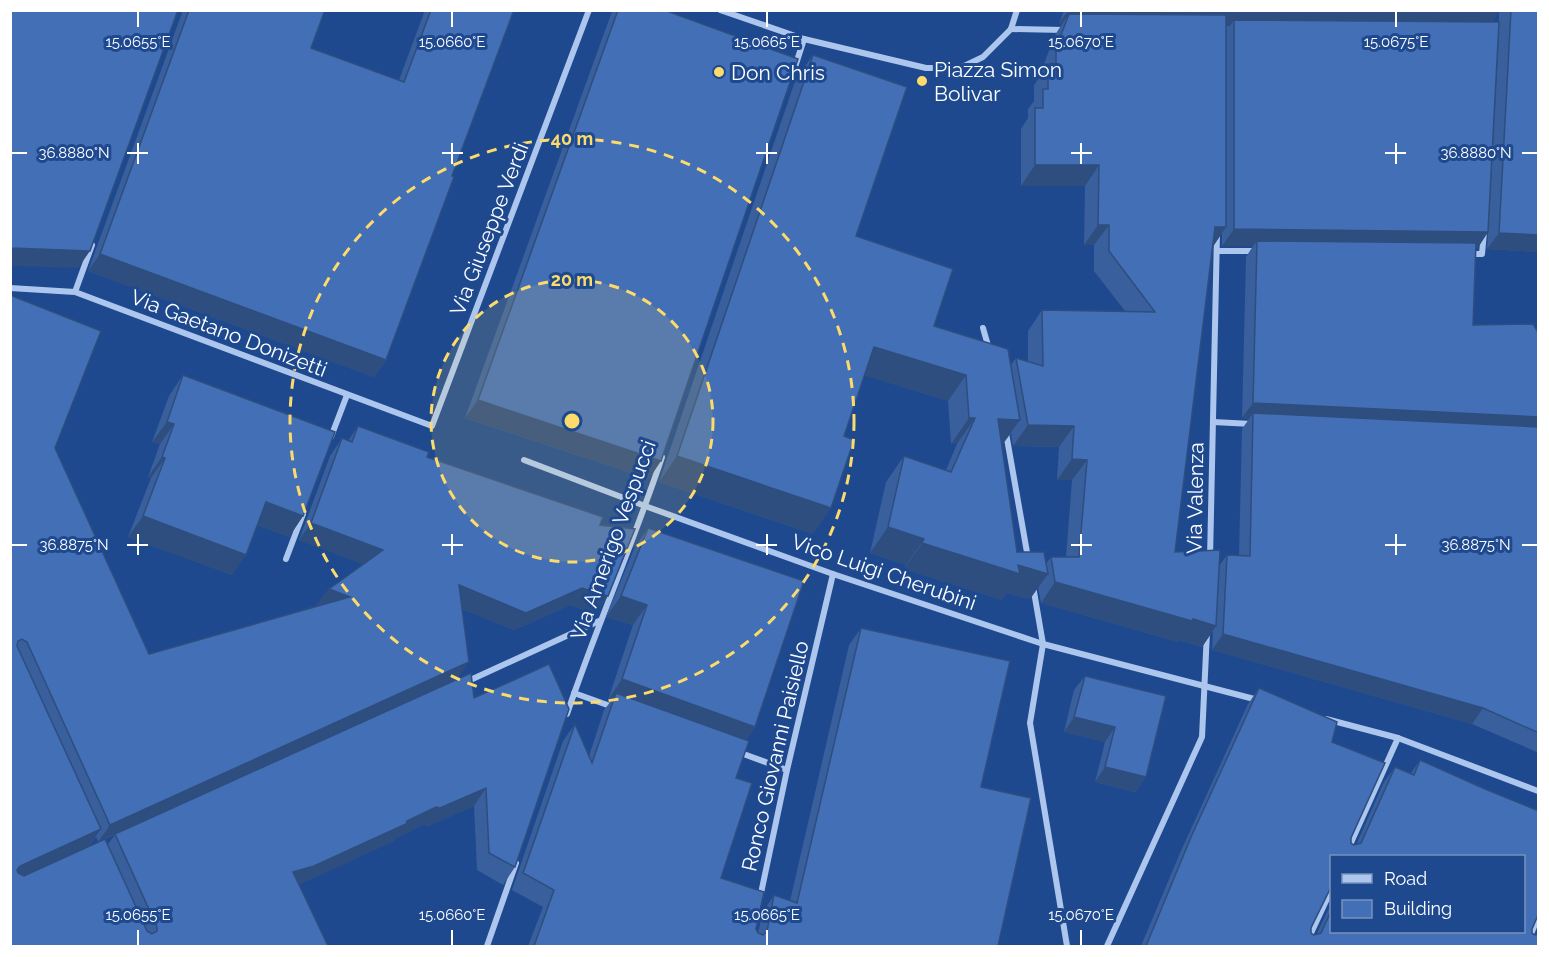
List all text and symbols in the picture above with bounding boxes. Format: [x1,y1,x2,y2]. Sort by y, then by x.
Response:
text: 15.0655°E [105,33,171,51]
text: 15.0660°E [419,33,485,51]
text: 15.0665°E [734,33,800,51]
text: 15.0670°E [1048,33,1114,51]
text: 15.0675°E [1364,33,1428,51]
place label: Piazza Simon Bolivar [934,57,1062,106]
place label: Don Chris [731,60,825,85]
marker: Don Chris [712,65,726,79]
marker: Piazza Simon Bolivar [915,74,929,88]
text: 40 m [551,128,593,149]
street label: Via Giuseppe Verdi [445,139,533,319]
text: 36.8880°N [38,144,110,162]
text: 36.8880°N [1440,144,1512,162]
text: 20 m [551,269,593,290]
street label: Via Gaetano Donizetti [127,284,331,382]
centre of rings [562,411,582,431]
street label: Via Amerigo Vespucci [565,437,661,643]
street label: Via Valenza [1182,442,1208,554]
street label: Vico Luigi Cherubini [788,529,980,615]
text: 36.8875°N [39,536,109,554]
text: 36.8875°N [1441,536,1511,554]
street label: Ronco Giovanni Paisiello [736,638,814,874]
legend [1330,855,1525,933]
text: Road [1384,868,1427,889]
text: Building [1384,898,1452,919]
text: 15.0655°E [105,906,171,924]
text: 15.0660°E [419,906,485,924]
text: 15.0665°E [734,906,800,924]
text: 15.0670°E [1048,906,1114,924]

